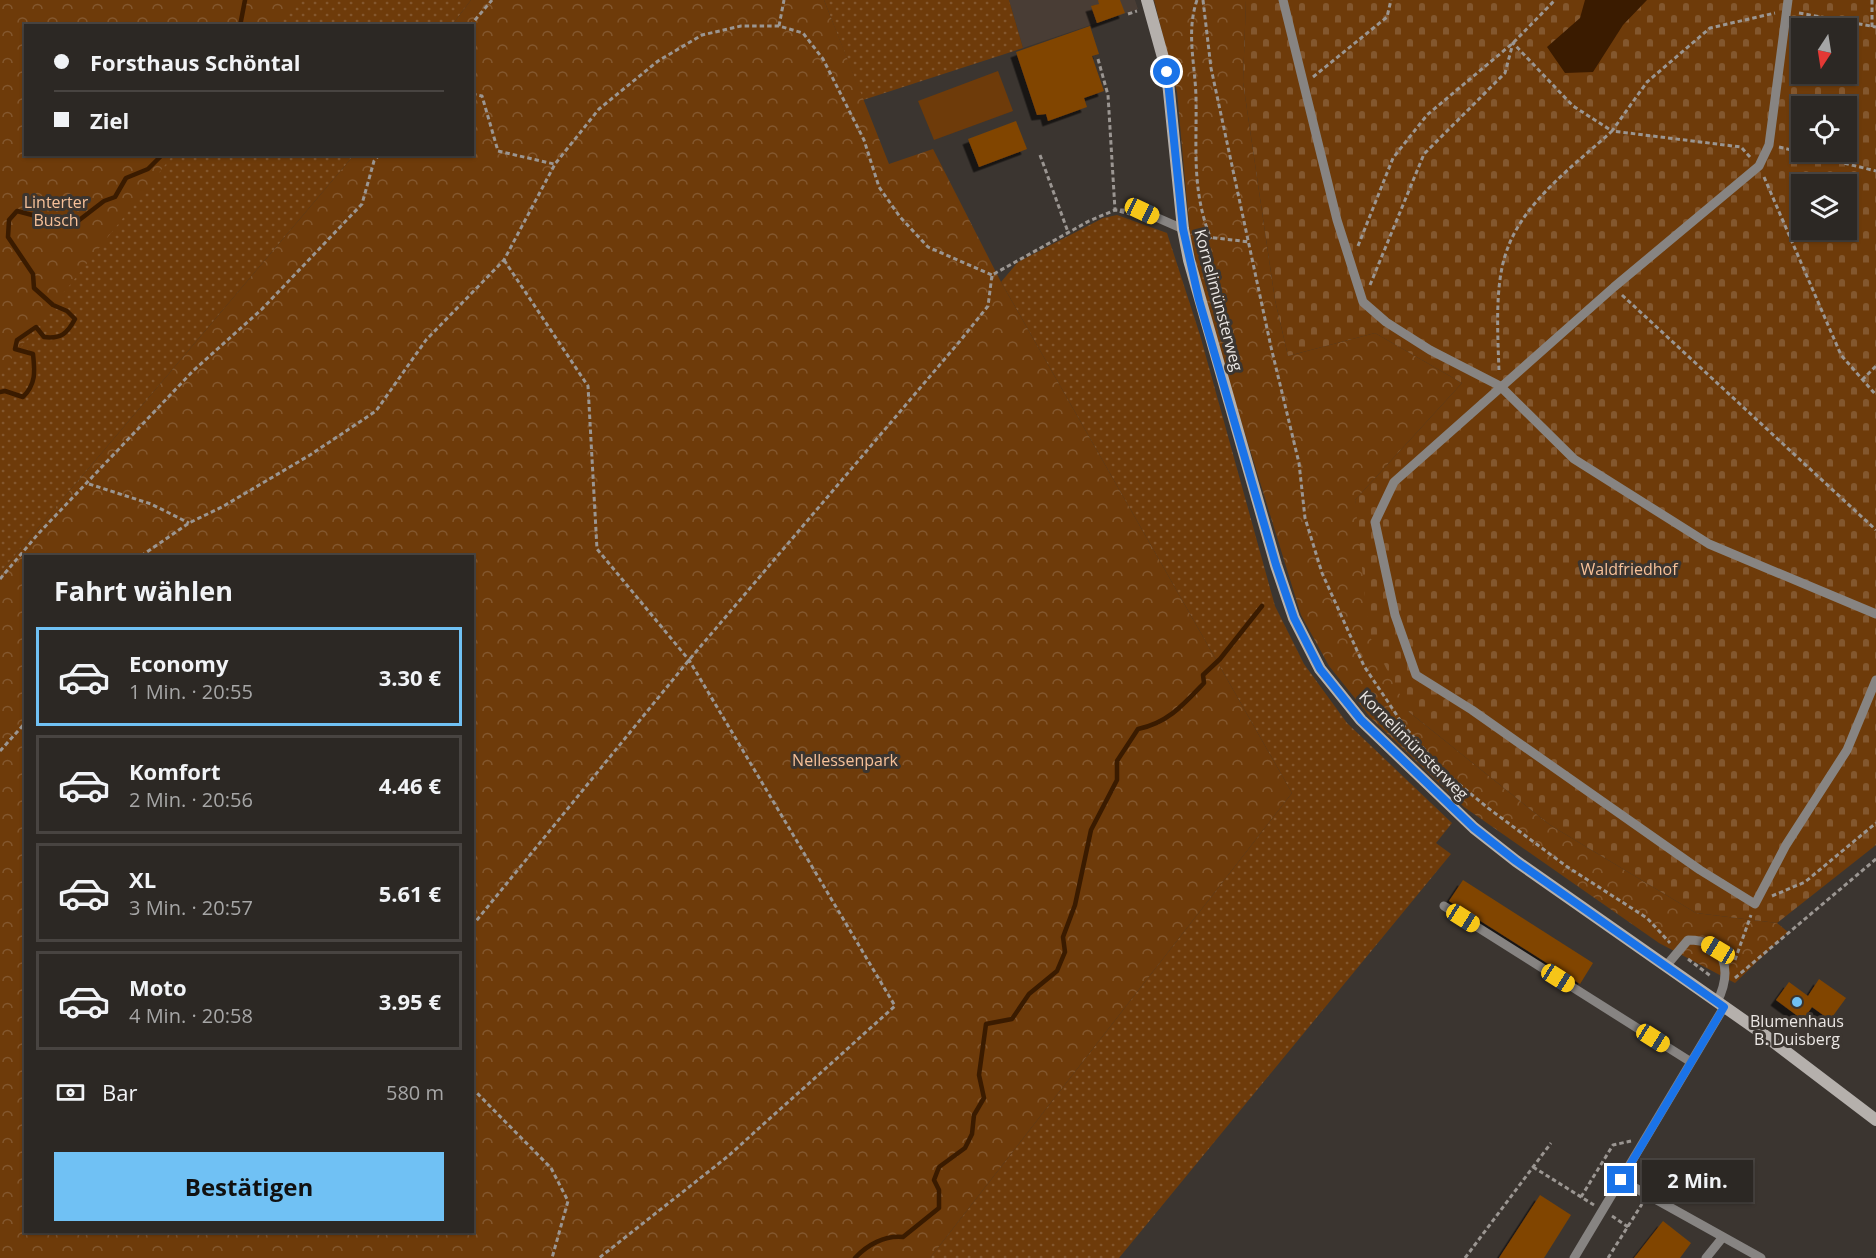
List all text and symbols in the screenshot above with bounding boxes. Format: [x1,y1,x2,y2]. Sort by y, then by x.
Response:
north arrow [1791,18,1857,84]
map controls [1791,18,1857,240]
text: Forsthaus Schöntal [90,47,301,77]
route start [1153,58,1180,85]
button: locate [1791,96,1857,162]
text: Ziel [90,105,129,135]
button: layers [1791,174,1857,240]
park label: Linterter Busch [24,191,89,231]
car [1122,195,1162,227]
street label: Kornelimünsterweg [1189,227,1249,374]
park label: Waldfriedhof [1580,558,1679,580]
text: Fahrt wählen [54,572,233,609]
text: Economy [129,648,228,678]
icon: car [57,650,111,704]
text: 3.30 € [379,662,441,692]
text: 1 Min. · 20:55 [129,678,253,705]
street label: Kornelimünsterweg [1355,686,1474,805]
park label: Nellessenpark [792,749,898,771]
text: Komfort [129,756,221,786]
icon: car [57,758,111,812]
text: 4.46 € [379,770,441,800]
text: 2 Min. · 20:56 [129,786,253,813]
text: XL [129,864,156,894]
icon: car [57,866,111,920]
text: 5.61 € [379,878,441,908]
text: 3 Min. · 20:57 [129,894,253,921]
car [1443,901,1483,935]
car [1698,933,1738,967]
car [1538,961,1578,995]
text: Moto [129,972,187,1002]
icon: car [57,974,111,1028]
text: 3.95 € [379,986,441,1016]
marker: Blumenhaus B. Duisberg [1790,995,1804,1009]
text: 4 Min. · 20:58 [129,1002,253,1029]
place label: Blumenhaus B. Duisberg [1750,1010,1844,1050]
car [1633,1021,1673,1055]
icon: cash [54,1076,87,1109]
text: Bar [102,1077,137,1107]
text: 580 m [386,1079,444,1106]
button: Bestätigen [54,1152,444,1221]
callout: 2 Min. [1642,1159,1753,1201]
route end [1607,1166,1634,1193]
text: 2 Min. [1667,1167,1728,1194]

